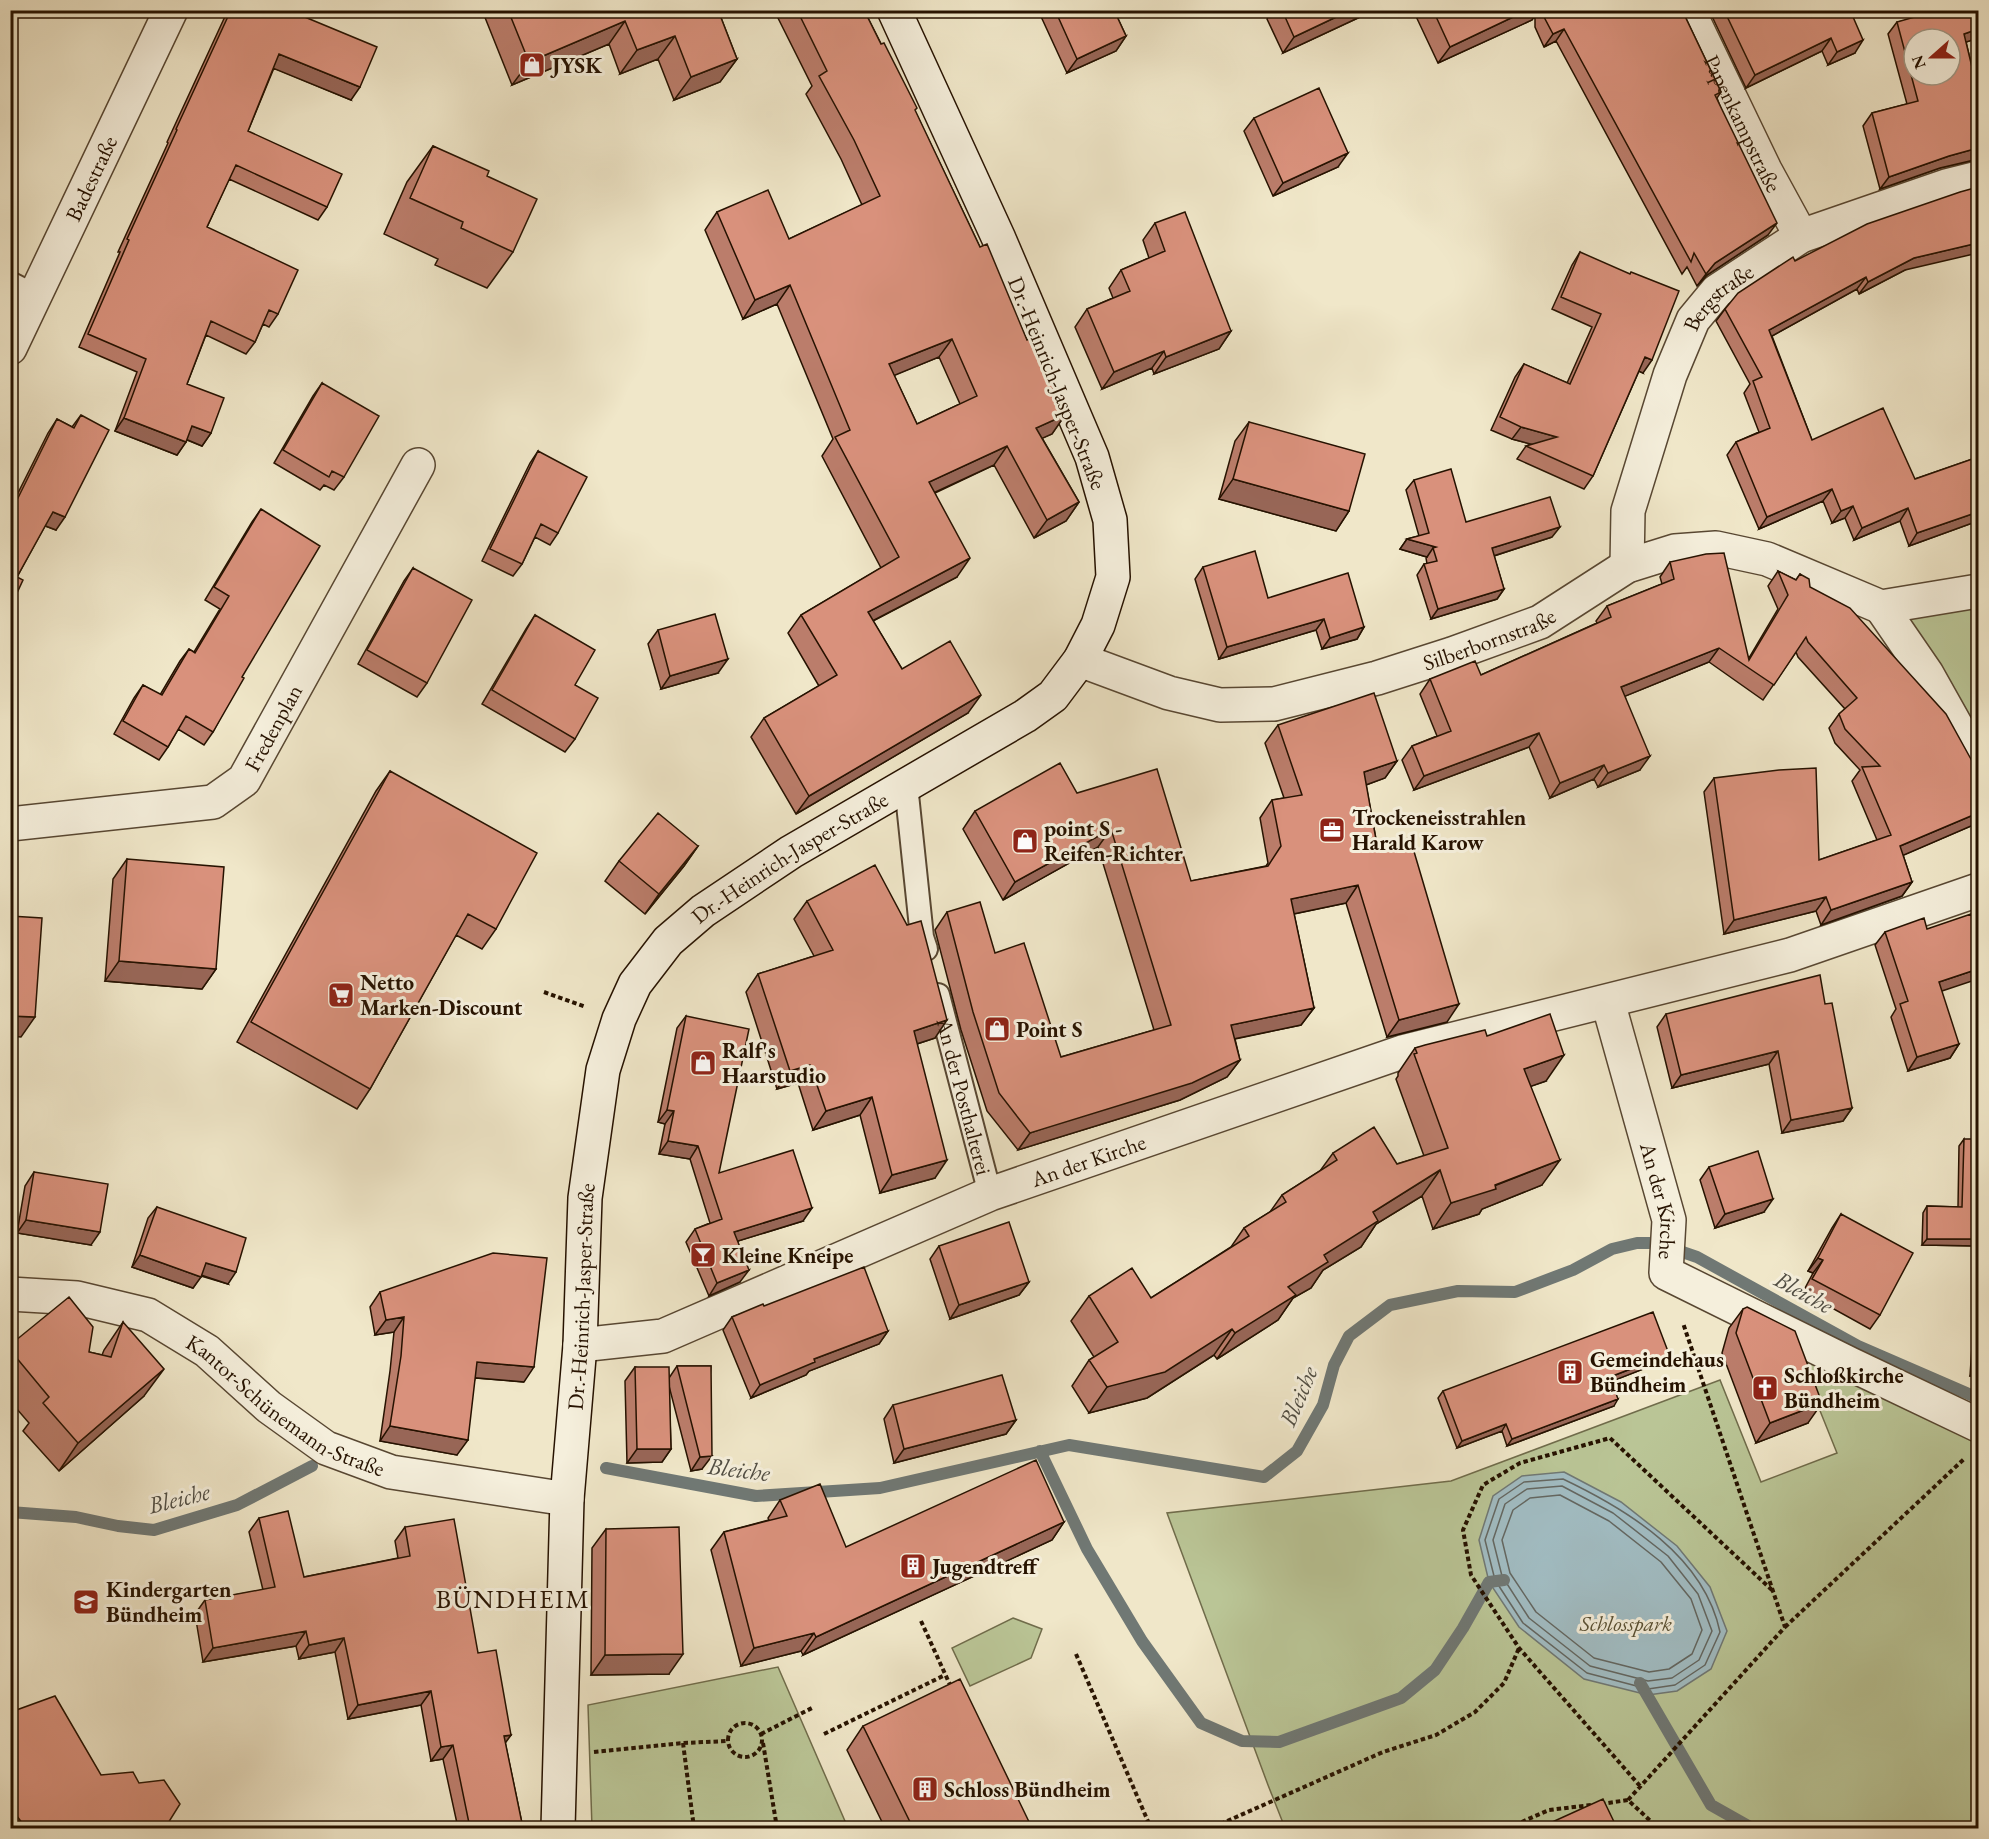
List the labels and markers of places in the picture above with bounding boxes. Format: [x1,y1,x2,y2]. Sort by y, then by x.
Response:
shop icon: JYSK [517,50,547,80]
place label: JYSK [550,51,602,80]
place label: Trockeneisstrahlen Harald Karow [1352,803,1527,857]
place label: point S - Reifen-Richter [1044,814,1184,868]
office icon: Trockeneisstrahlen Harald Karow [1317,815,1347,845]
shop icon: point S - Reifen-Richter [1010,826,1040,856]
place label: Netto Marken-Discount [360,968,523,1022]
supermarket icon: Netto Marken-Discount [326,980,356,1010]
shop icon: Point S [982,1014,1012,1044]
place label: Point S [1016,1015,1083,1044]
place label: Ralf's Haarstudio [722,1036,826,1090]
shop icon: Ralf's Haarstudio [688,1048,718,1078]
bar icon: Kleine Kneipe [688,1240,718,1270]
place label: Kleine Kneipe [722,1241,853,1270]
place label: Gemeindehaus Bündheim [1590,1345,1724,1399]
building icon: Gemeindehaus Bündheim [1555,1357,1585,1387]
place label: Schloßkirche Bündheim [1784,1361,1904,1415]
church icon: Schloßkirche Bündheim [1750,1373,1780,1403]
building icon: Jugendtreff [898,1551,928,1581]
place label: Jugendtreff [930,1552,1039,1581]
place label: Kindergarten Bündheim [106,1575,232,1629]
school or university icon: Kindergarten Bündheim [71,1587,101,1617]
building icon: Schloss Bündheim [910,1774,940,1804]
place label: Schloss Bündheim [944,1775,1111,1804]

